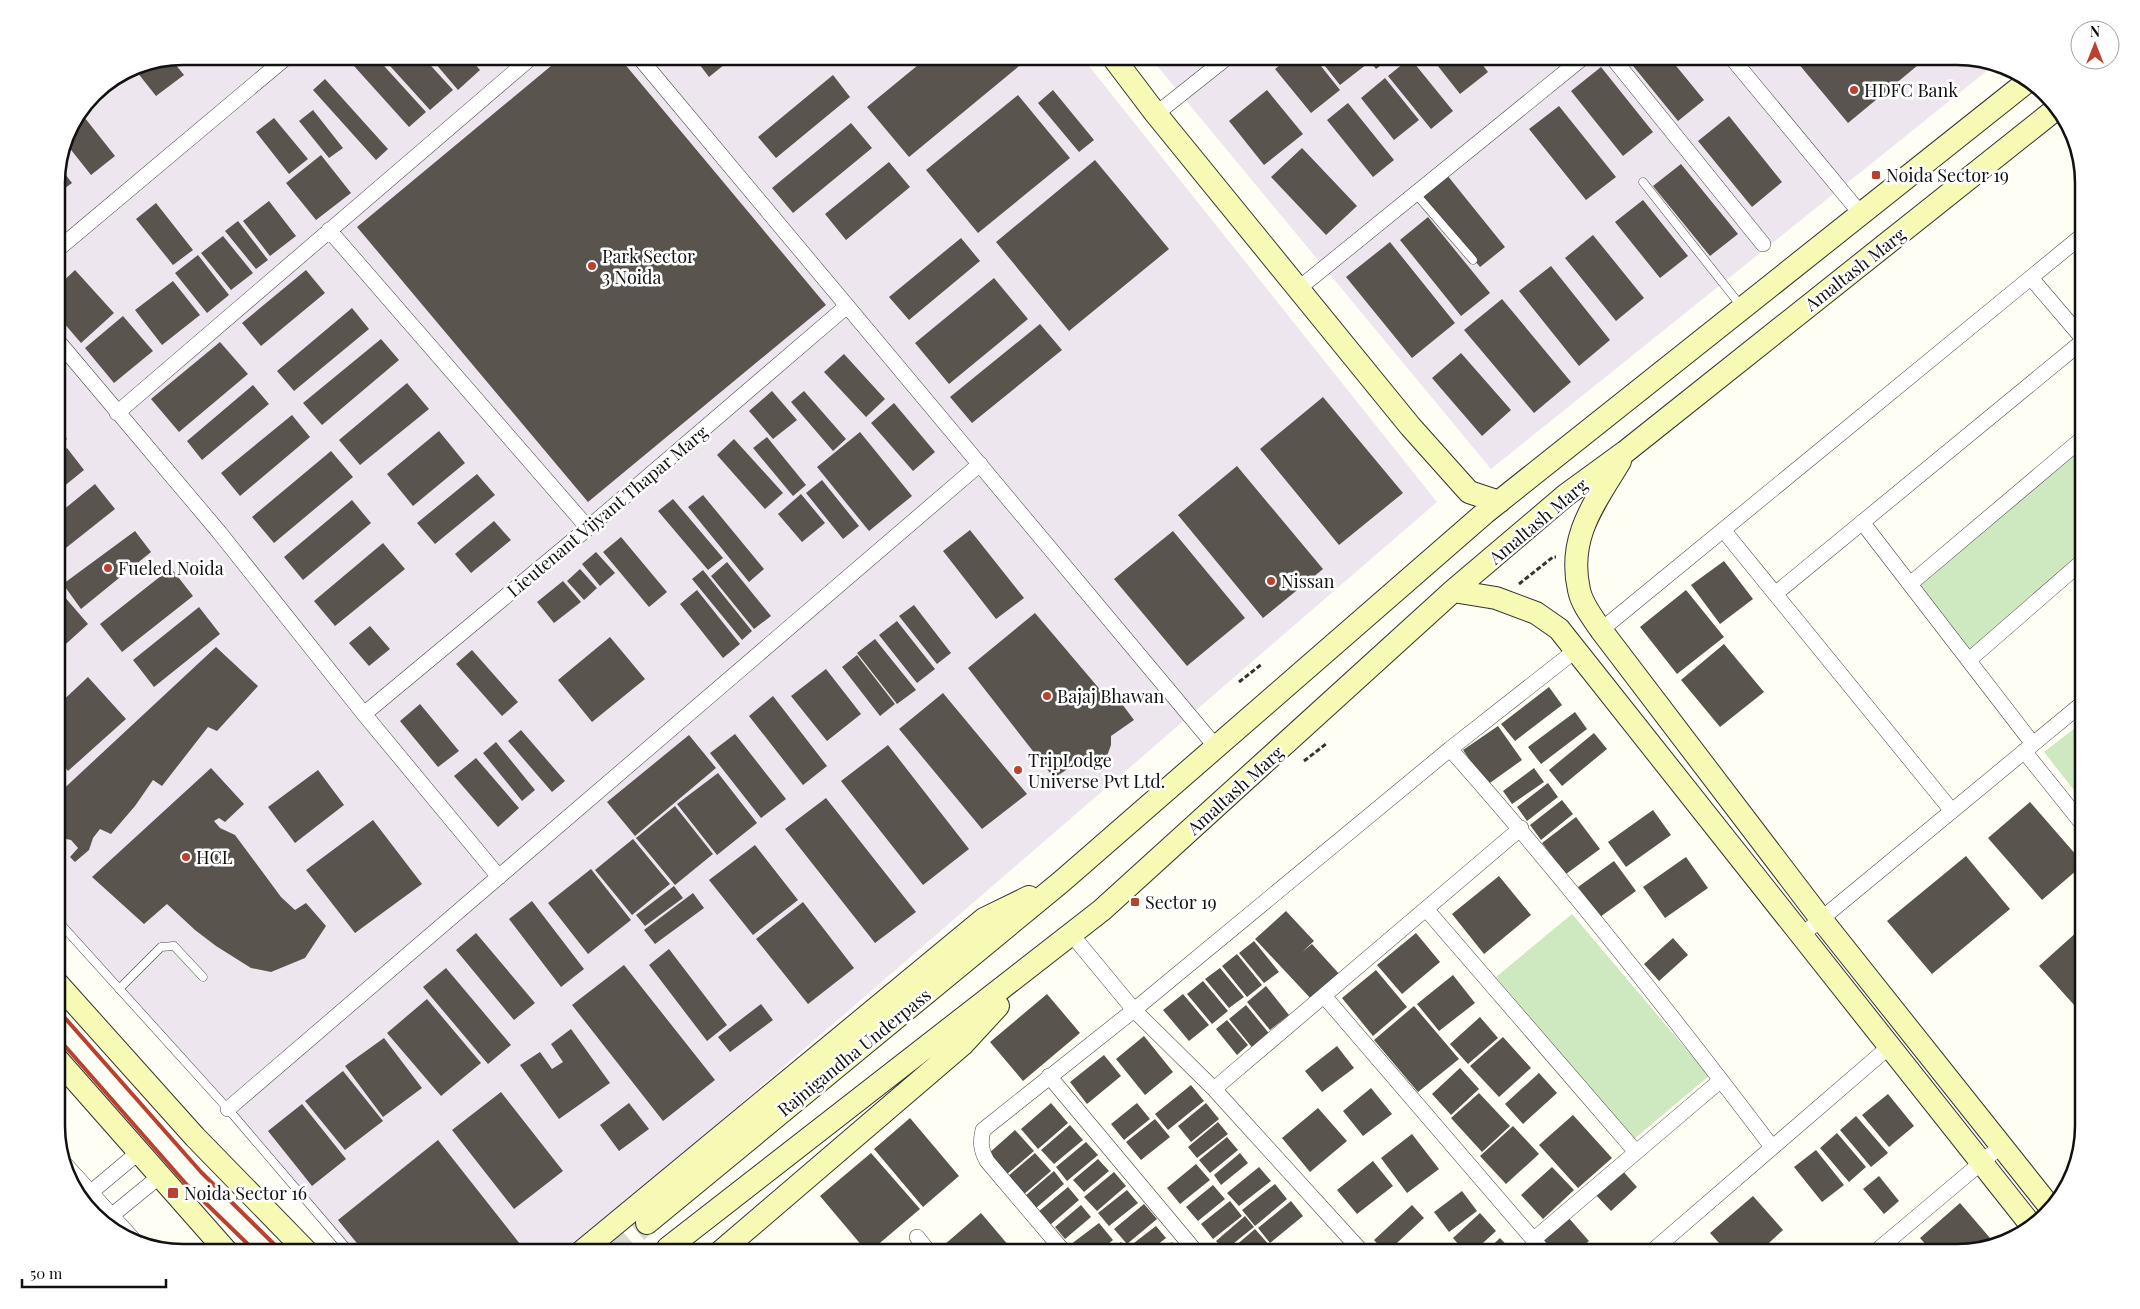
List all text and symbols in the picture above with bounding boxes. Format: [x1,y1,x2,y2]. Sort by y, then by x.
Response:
north arrow [2070,20,2120,70]
text: N [2090,22,2100,41]
place label: HDFC Bank [1864,78,1958,102]
marker: HDFC Bank [1848,84,1860,96]
place label: Noida Sector 19 [1886,163,2009,187]
marker: Noida Sector 19 [1870,169,1882,181]
street label: Amaltash Marg [1799,222,1911,317]
place label: Park Sector 3 Noida [602,244,695,289]
marker: Park Sector 3 Noida [586,260,598,272]
street label: Lieutenant Vijyant Thapar Marg [502,419,713,602]
street label: Amaltash Marg [1483,472,1593,570]
place label: Fueled Noida [118,556,224,580]
marker: Fueled Noida [102,562,114,574]
place label: Nissan [1281,569,1335,593]
marker: Nissan [1265,575,1277,587]
place label: Bajaj Bhawan [1057,684,1164,708]
marker: Bajaj Bhawan [1041,690,1053,702]
street label: Amaltash Marg [1181,740,1289,840]
place label: TripLodge Universe Pvt Ltd. [1028,748,1165,793]
marker: TripLodge Universe Pvt Ltd. [1012,764,1024,776]
place label: HCL [196,845,233,869]
marker: HCL [180,851,192,863]
place label: Sector 19 [1145,890,1217,914]
marker: Sector 19 [1129,896,1141,908]
street label: Rajnigandha Underpass [772,983,936,1121]
place label: Noida Sector 16 [184,1181,307,1205]
marker: Noida Sector 16 [166,1186,180,1200]
scale bar [22,1256,166,1288]
text: 50 m [30,1263,63,1283]

